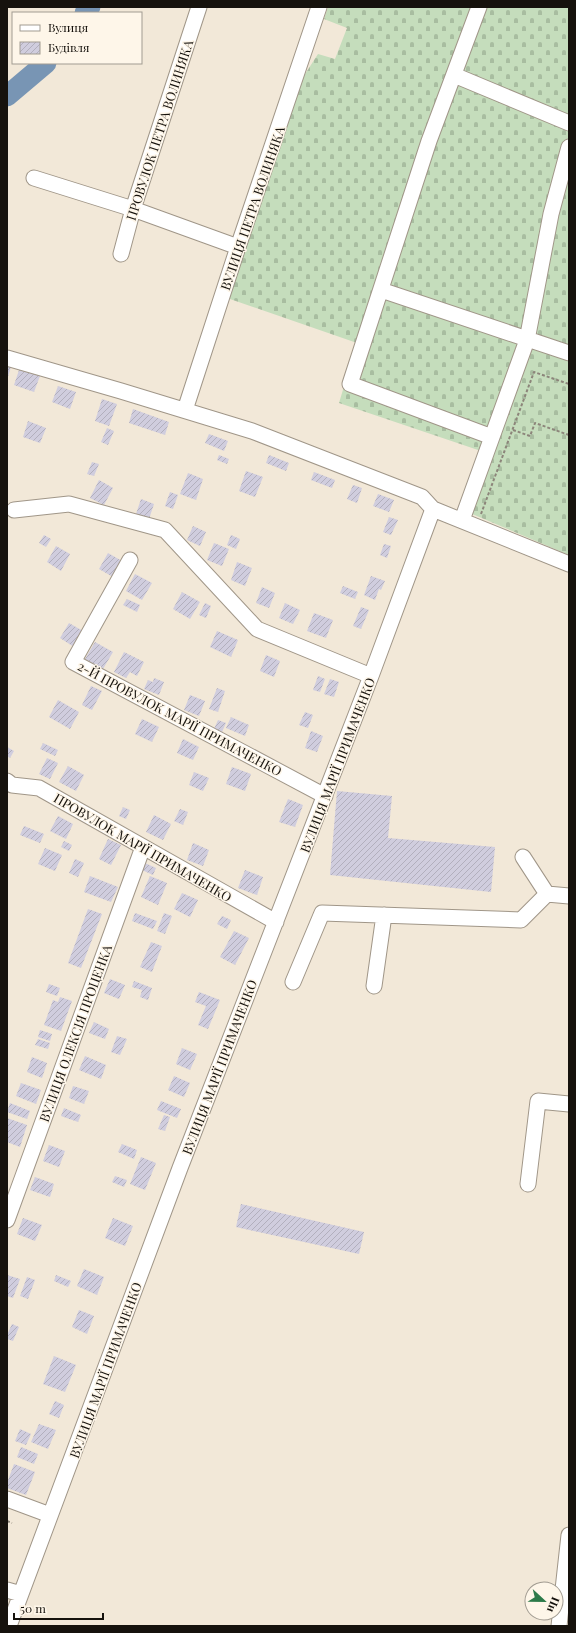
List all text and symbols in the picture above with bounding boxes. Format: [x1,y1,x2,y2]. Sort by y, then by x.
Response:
legend [12,12,142,64]
text: Вулиця [48,19,89,35]
street label: ПРОВУЛОК ПЕТРА ВОЛИНЯКА [122,37,197,222]
text: Будівля [48,39,90,55]
street label: ВУЛИЦЯ ПЕТРА ВОЛИНЯКА [216,123,288,292]
street label: 2-Й ПРОВУЛОК МАРІЇ ПРИМАЧЕНКО [75,657,285,779]
street label: ВУЛИЦЯ МАРІЇ ПРИМАЧЕНКО [296,675,378,855]
street label: ПРОВУЛОК МАРІЇ ПРИМАЧЕНКО [51,789,235,905]
street label: ВУЛИЦЯ ОЛЕКСІЯ ПРОЦЕНКА [35,941,115,1124]
street label: ВУЛИЦЯ МАРІЇ ПРИМАЧЕНКО [178,977,260,1157]
street label: ВУЛИЦЯ МАРІЇ ПРИМАЧЕНКО [65,1280,145,1460]
north arrow [524,1581,564,1621]
scale bar [14,1595,103,1621]
text: Пн [544,1595,564,1615]
text: 50 m [20,1600,46,1616]

